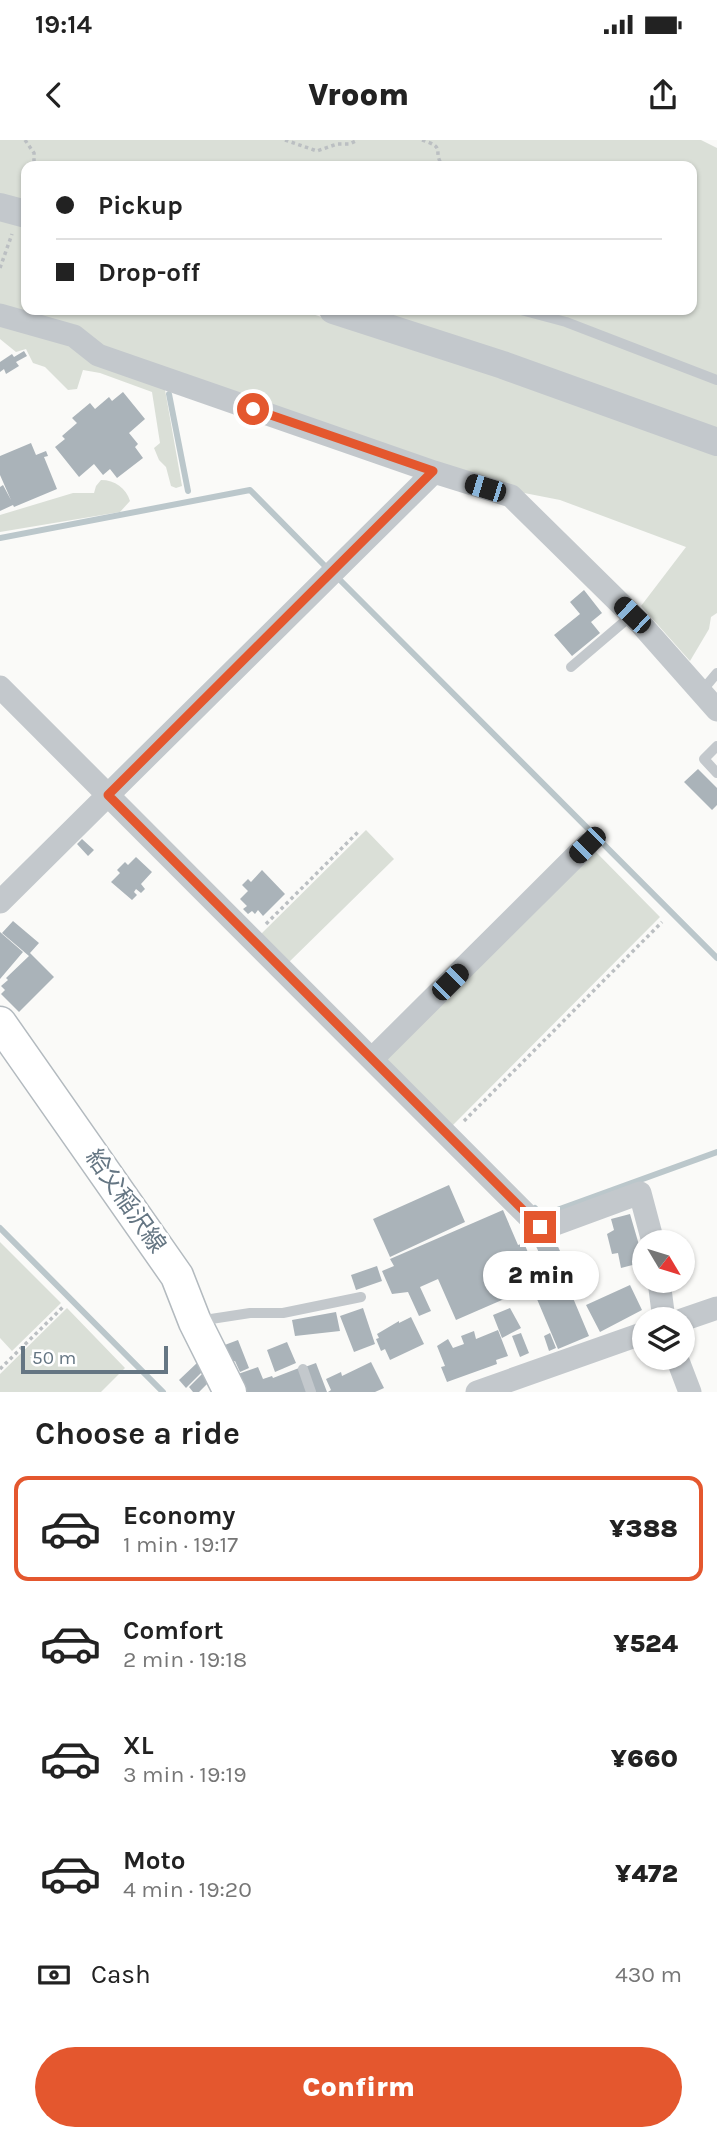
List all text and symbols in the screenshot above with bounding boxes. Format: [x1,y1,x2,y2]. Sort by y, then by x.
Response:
text: 19:14 [35,9,92,40]
icon: back [35,76,73,114]
text: Vroom [308,76,409,113]
icon: share [644,76,682,114]
text: Pickup [98,190,183,221]
text: Drop-off [98,257,200,288]
route start [237,393,269,425]
car [462,472,509,504]
car [610,593,655,637]
car [565,823,610,867]
car [428,960,473,1004]
street label: 給父稲沢線 [80,1144,172,1258]
route end [524,1211,556,1243]
north arrow [632,1230,695,1293]
map controls [632,1230,695,1370]
callout: 2 min [482,1252,598,1300]
text: 2 min [508,1262,574,1289]
button: layers [632,1307,695,1370]
scale bar [21,1343,168,1375]
text: 50 m [32,1347,76,1369]
text: Choose a ride [35,1415,240,1452]
icon: car [39,1497,102,1560]
text: Economy [123,1500,235,1531]
text: ¥388 [609,1513,678,1544]
text: 1 min · 19:17 [123,1531,238,1558]
icon: car [39,1612,102,1675]
text: Comfort [123,1615,224,1646]
text: ¥524 [613,1628,678,1659]
text: 2 min · 19:18 [123,1646,247,1673]
icon: car [39,1727,102,1790]
text: XL [123,1730,154,1761]
text: ¥660 [611,1743,678,1774]
text: 3 min · 19:19 [123,1761,247,1788]
icon: car [39,1842,102,1905]
text: Moto [123,1845,185,1876]
text: ¥472 [615,1858,678,1889]
text: 4 min · 19:20 [123,1876,252,1903]
icon: cash [35,1956,73,1994]
text: Cash [91,1959,151,1990]
text: 430 m [615,1961,682,1988]
button: Confirm [35,2047,682,2127]

